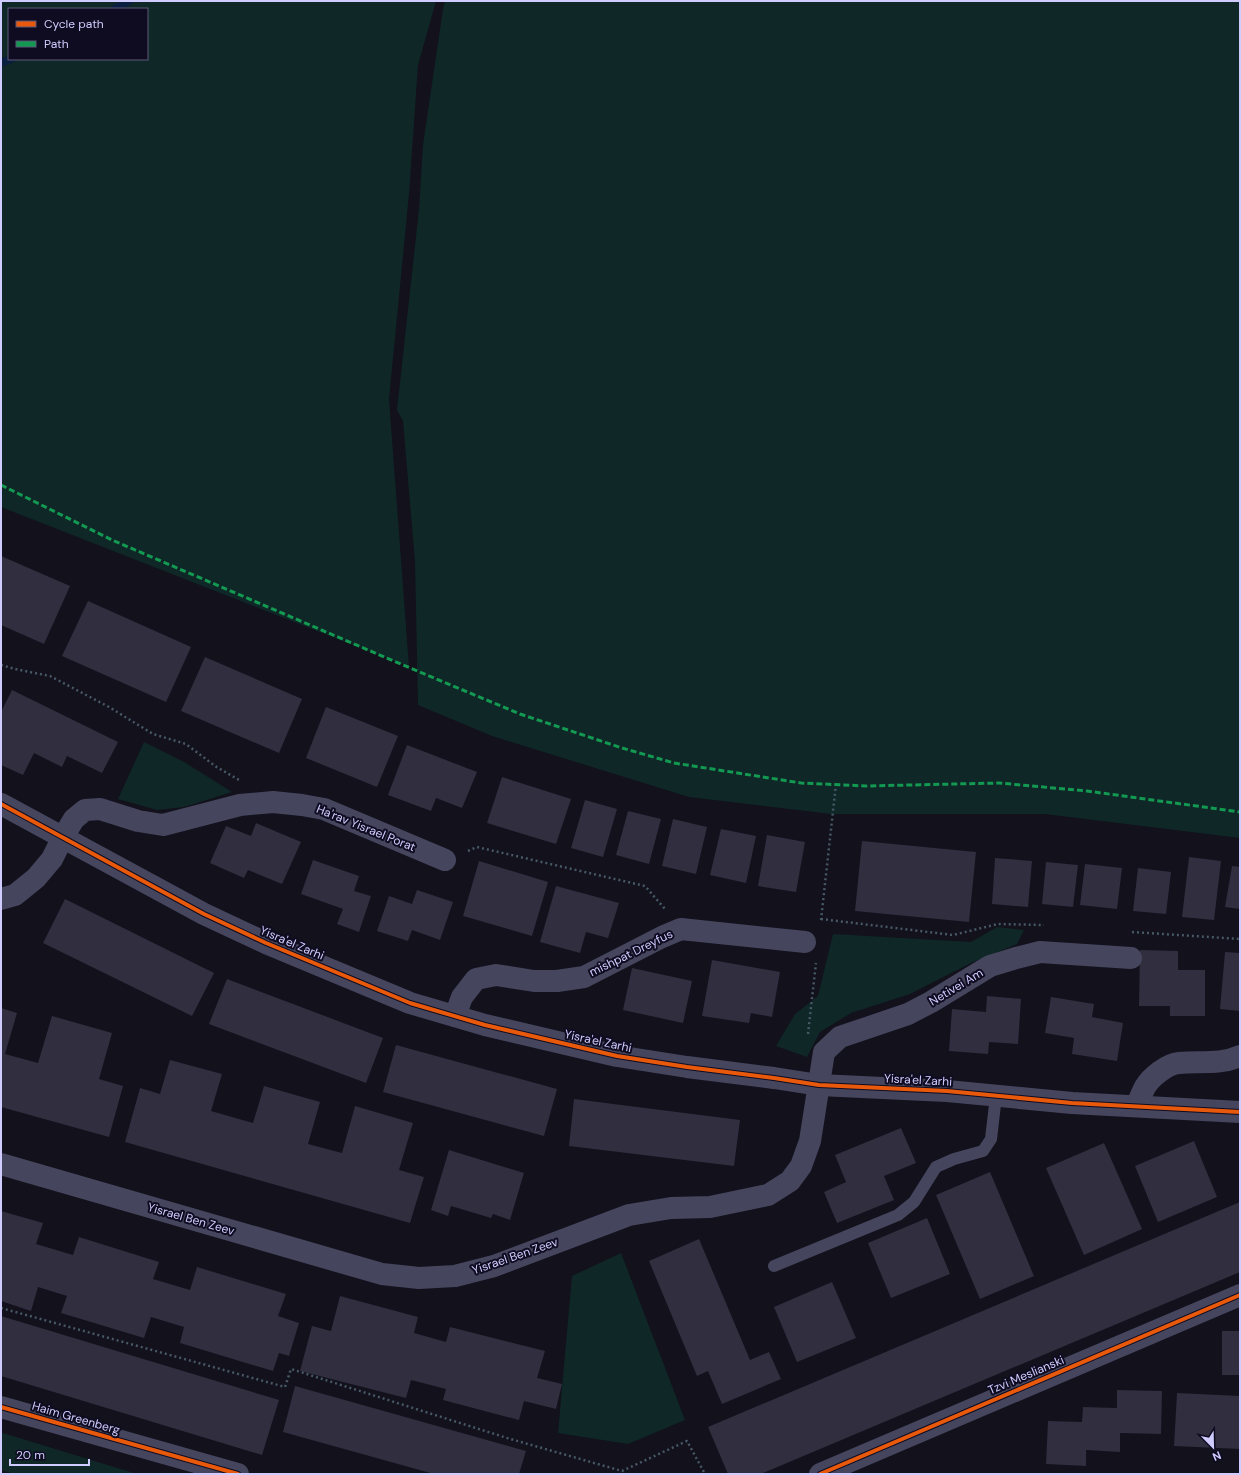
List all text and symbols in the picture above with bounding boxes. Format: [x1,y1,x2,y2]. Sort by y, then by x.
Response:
legend [8,8,148,60]
text: Cycle path [44,16,104,32]
text: Path [44,36,69,52]
street label: Ha'rav Yisrael Porat [314,801,418,855]
street label: Yisra'el Zarhi [258,922,327,964]
street label: mishpat Dreyfus [587,926,675,980]
street label: Netivei Am [926,965,986,1009]
street label: Yisra'el Zarhi [563,1026,633,1056]
street label: Yisra'el Zarhi [884,1070,953,1090]
street label: Yisrael Ben Zeev [146,1199,237,1239]
street label: Yisrael Ben Zeev [470,1234,561,1278]
street label: Tzvi Meslianski [986,1352,1067,1398]
street label: Haim Greenberg [30,1398,122,1438]
north arrow [1193,1427,1233,1467]
scale bar [10,1441,89,1467]
text: 20 m [16,1447,45,1463]
text: N [1210,1448,1223,1464]

